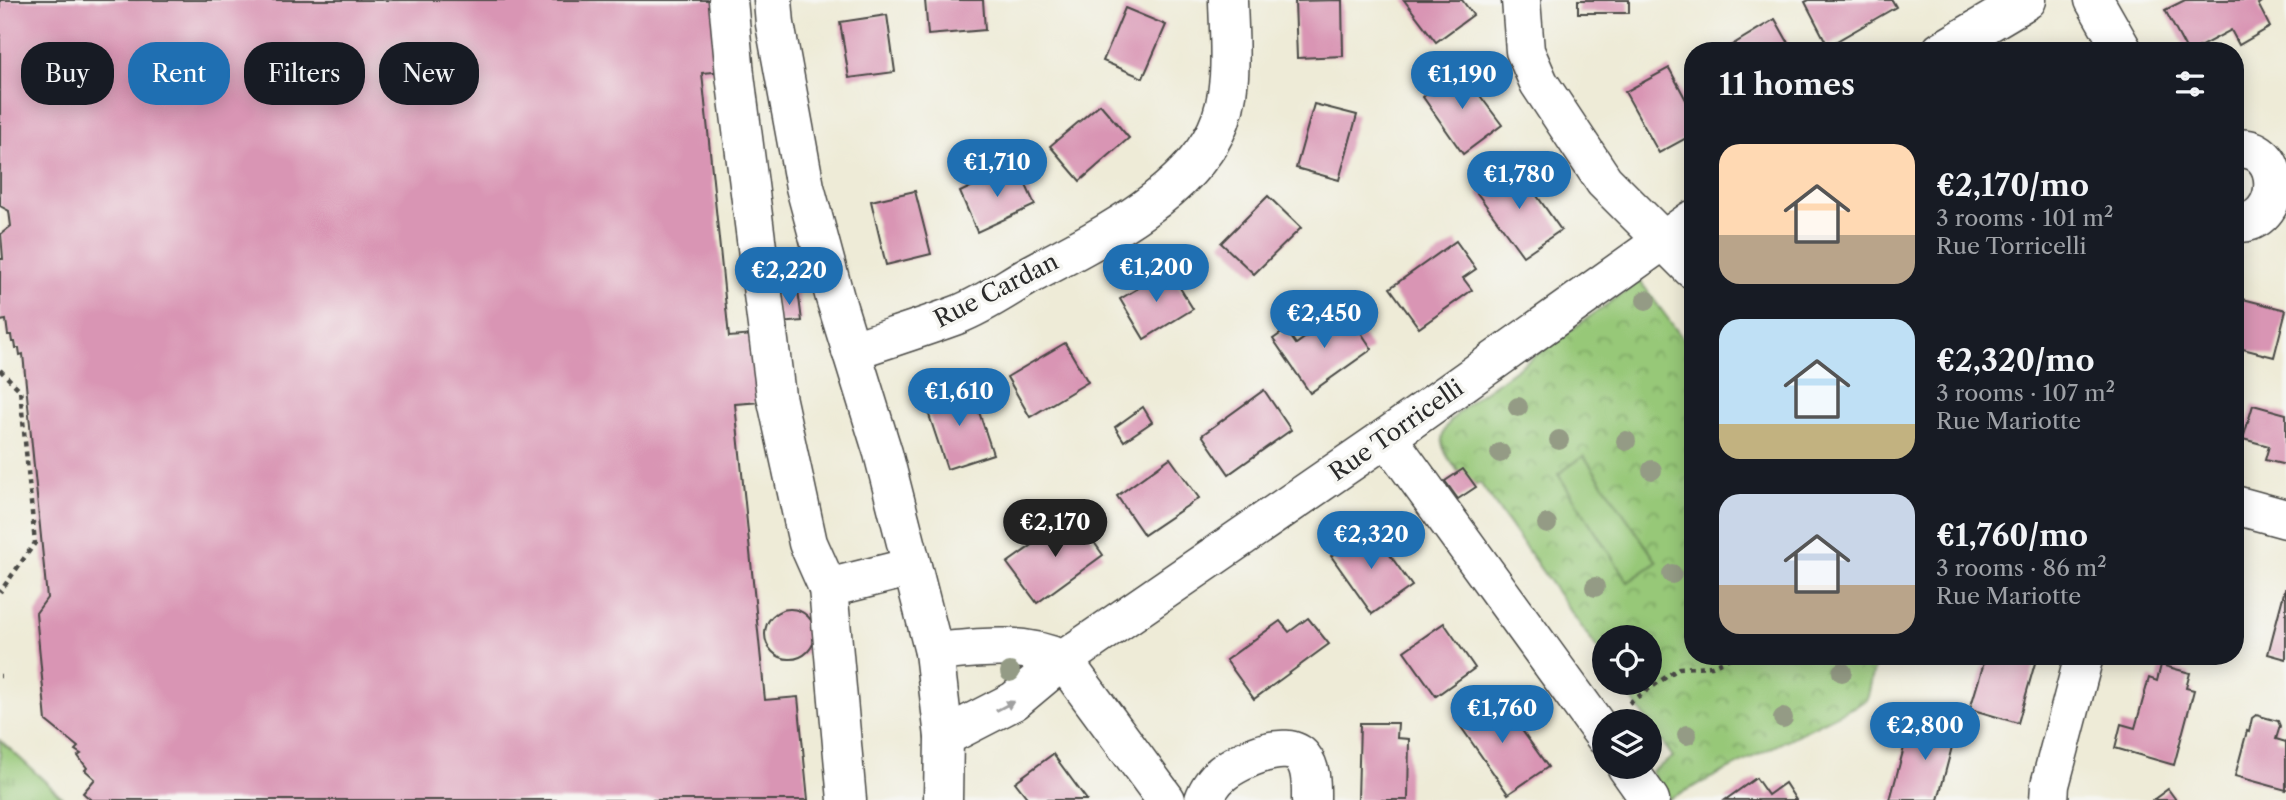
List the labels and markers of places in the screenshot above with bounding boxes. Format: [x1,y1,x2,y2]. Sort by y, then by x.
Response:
pin: €1,190 [1405,52,1519,111]
pin: €1,710 [940,140,1054,199]
pin: €1,780 [1462,152,1576,211]
pin: €1,200 [1099,244,1213,304]
pin: €2,220 [732,247,846,307]
pin: €2,450 [1267,290,1381,350]
pin: €1,610 [902,368,1016,428]
pin: €2,170 [998,500,1112,559]
pin: €2,320 [1314,512,1428,571]
pin: €1,760 [1445,686,1559,745]
pin: €2,800 [1868,702,1982,762]

